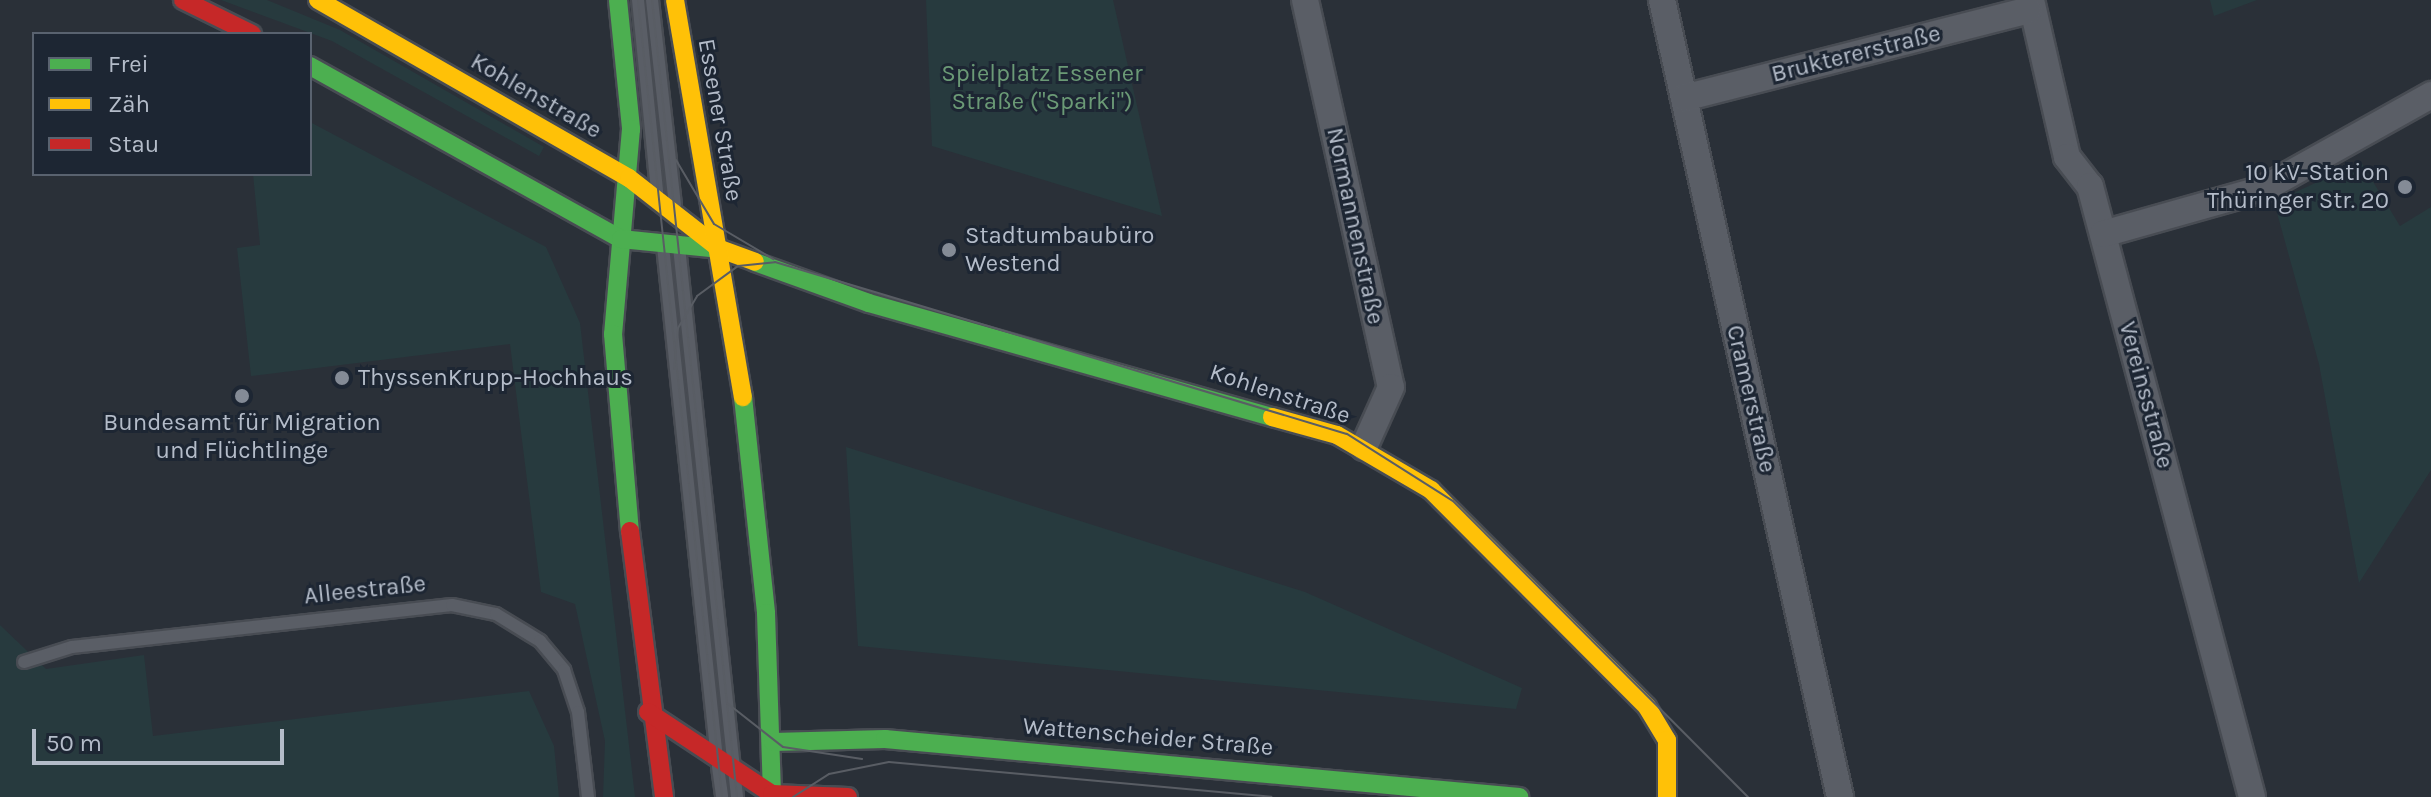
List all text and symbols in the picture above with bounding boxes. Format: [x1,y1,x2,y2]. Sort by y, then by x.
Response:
street label: Bruktererstraße [1768,19,1944,89]
legend [32,32,312,176]
street label: Essener Straße [692,36,748,204]
street label: Kohlenstraße [465,47,607,145]
text: Frei [108,50,149,78]
park label: Spielplatz Essener Straße ("Sparki") [941,60,1143,116]
text: Zäh [108,90,150,118]
street label: Normannenstraße [1320,125,1390,327]
text: Stau [108,130,159,158]
place label: 10 kV-Station Thüringer Str. 20 [2207,159,2389,215]
marker: 10 kV-Station Thüringer Str. 20 [2396,178,2414,196]
place label: Stadtumbaubüro Westend [965,222,1154,278]
marker: Stadtumbaubüro Westend [940,241,958,259]
street label: Vereinsstraße [2113,318,2179,472]
street label: Cramerstraße [1720,322,1782,476]
street label: Kohlenstraße [1206,358,1354,430]
place label: ThyssenKrupp-Hochhaus [358,364,633,392]
marker: ThyssenKrupp-Hochhaus [333,369,351,387]
marker: Bundesamt für Migration und Flüchtlinge [233,387,251,405]
place label: Bundesamt für Migration und Flüchtlinge [103,409,381,465]
street label: Alleestraße [303,569,427,611]
street label: Wattenscheider Straße [1022,712,1274,762]
scale bar [36,713,288,763]
text: 50 m [46,729,102,757]

